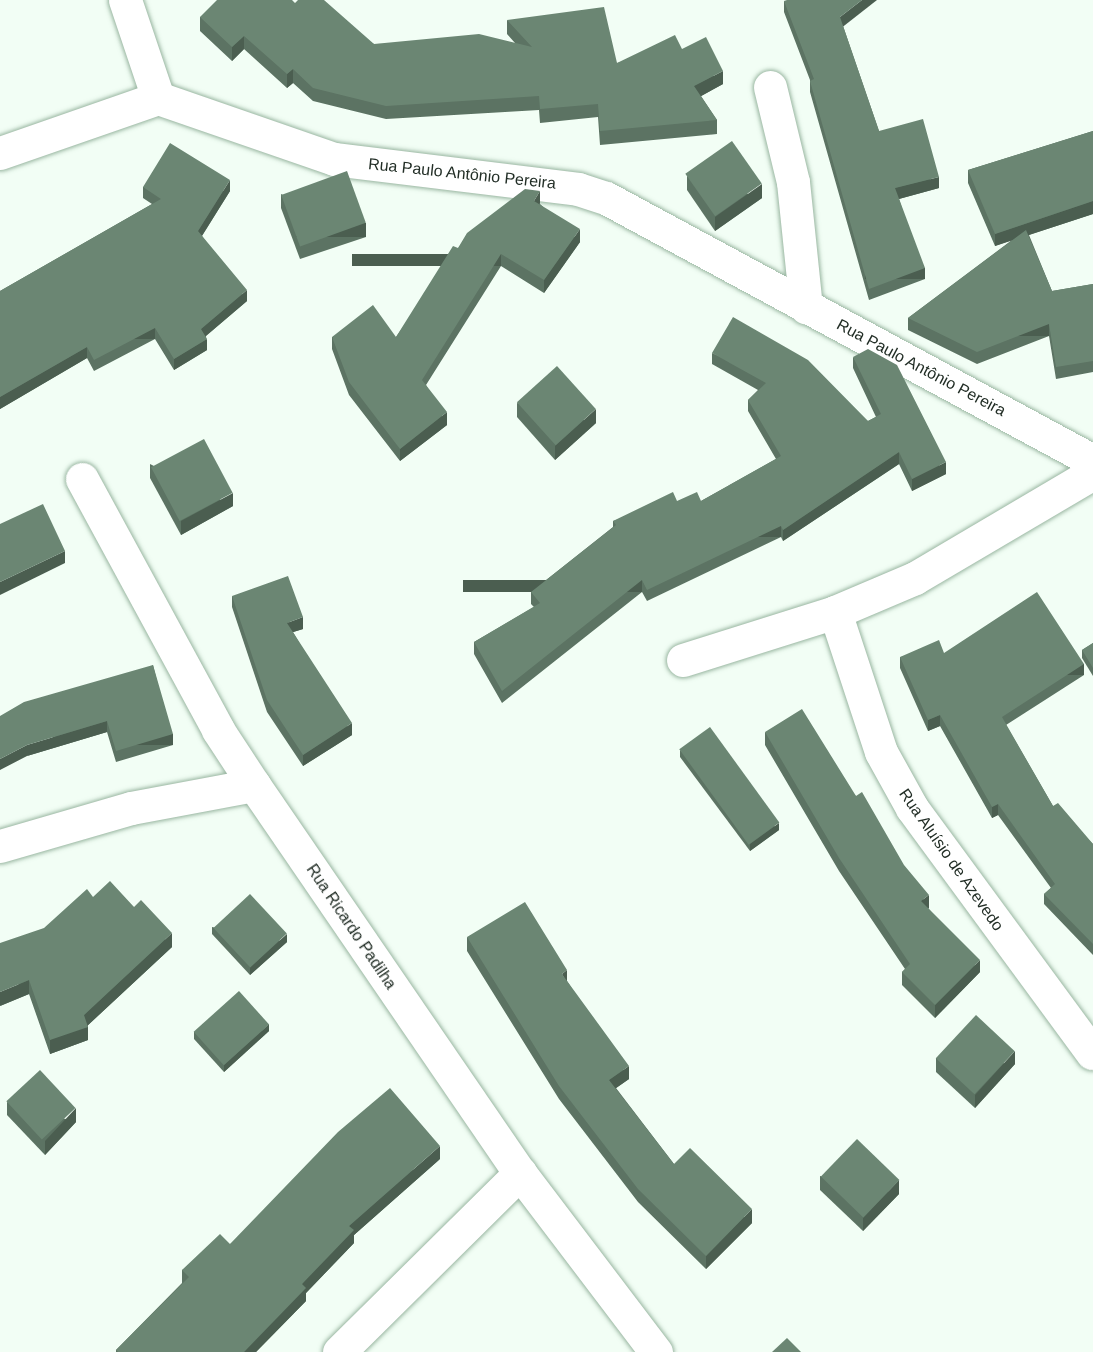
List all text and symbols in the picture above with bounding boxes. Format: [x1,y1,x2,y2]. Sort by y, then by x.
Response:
street label: Rua Paulo Antônio Pereira [367,155,557,193]
street label: Rua Paulo Antônio Pereira [833,315,1009,421]
street label: Rua Aluísio de Azevedo [894,785,1008,935]
street label: Rua Ricardo Padilha [302,861,400,993]

